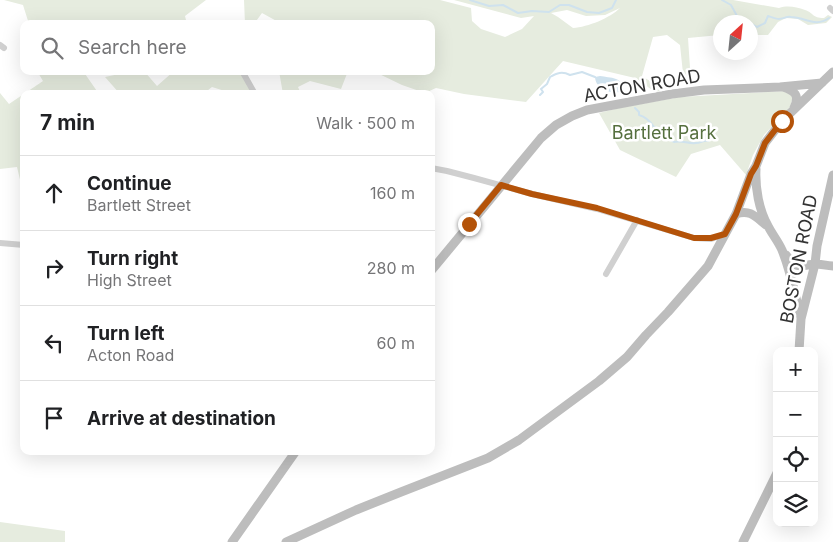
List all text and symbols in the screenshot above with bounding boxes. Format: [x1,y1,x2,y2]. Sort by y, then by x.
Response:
north arrow [713,15,758,60]
search box [20,20,435,75]
icon: search [38,34,66,62]
text: Search here [78,36,187,59]
street label: ACTON ROAD [582,65,702,106]
text: 7 min [40,110,95,135]
route start [771,110,794,133]
text: Walk · 500 m [316,113,415,133]
park label: Bartlett Park [612,122,716,143]
text: Continue [87,172,172,195]
icon: ahead [40,179,68,207]
text: 160 m [370,183,415,203]
street label: BOSTON ROAD [776,193,821,325]
text: Bartlett Street [87,195,191,215]
route end [458,213,481,236]
text: Turn right [87,247,178,270]
icon: right [40,254,68,282]
text: 280 m [367,258,415,278]
text: High Street [87,270,172,290]
text: Turn left [87,322,165,345]
icon: left [40,329,68,357]
text: 60 m [376,333,415,353]
text: Acton Road [87,345,174,365]
map controls [773,347,818,527]
button: + [773,347,818,392]
button: − [773,392,818,437]
icon: arrive [40,404,68,432]
text: Arrive at destination [87,407,276,430]
button: locate [773,437,818,482]
button: layers [773,482,818,527]

